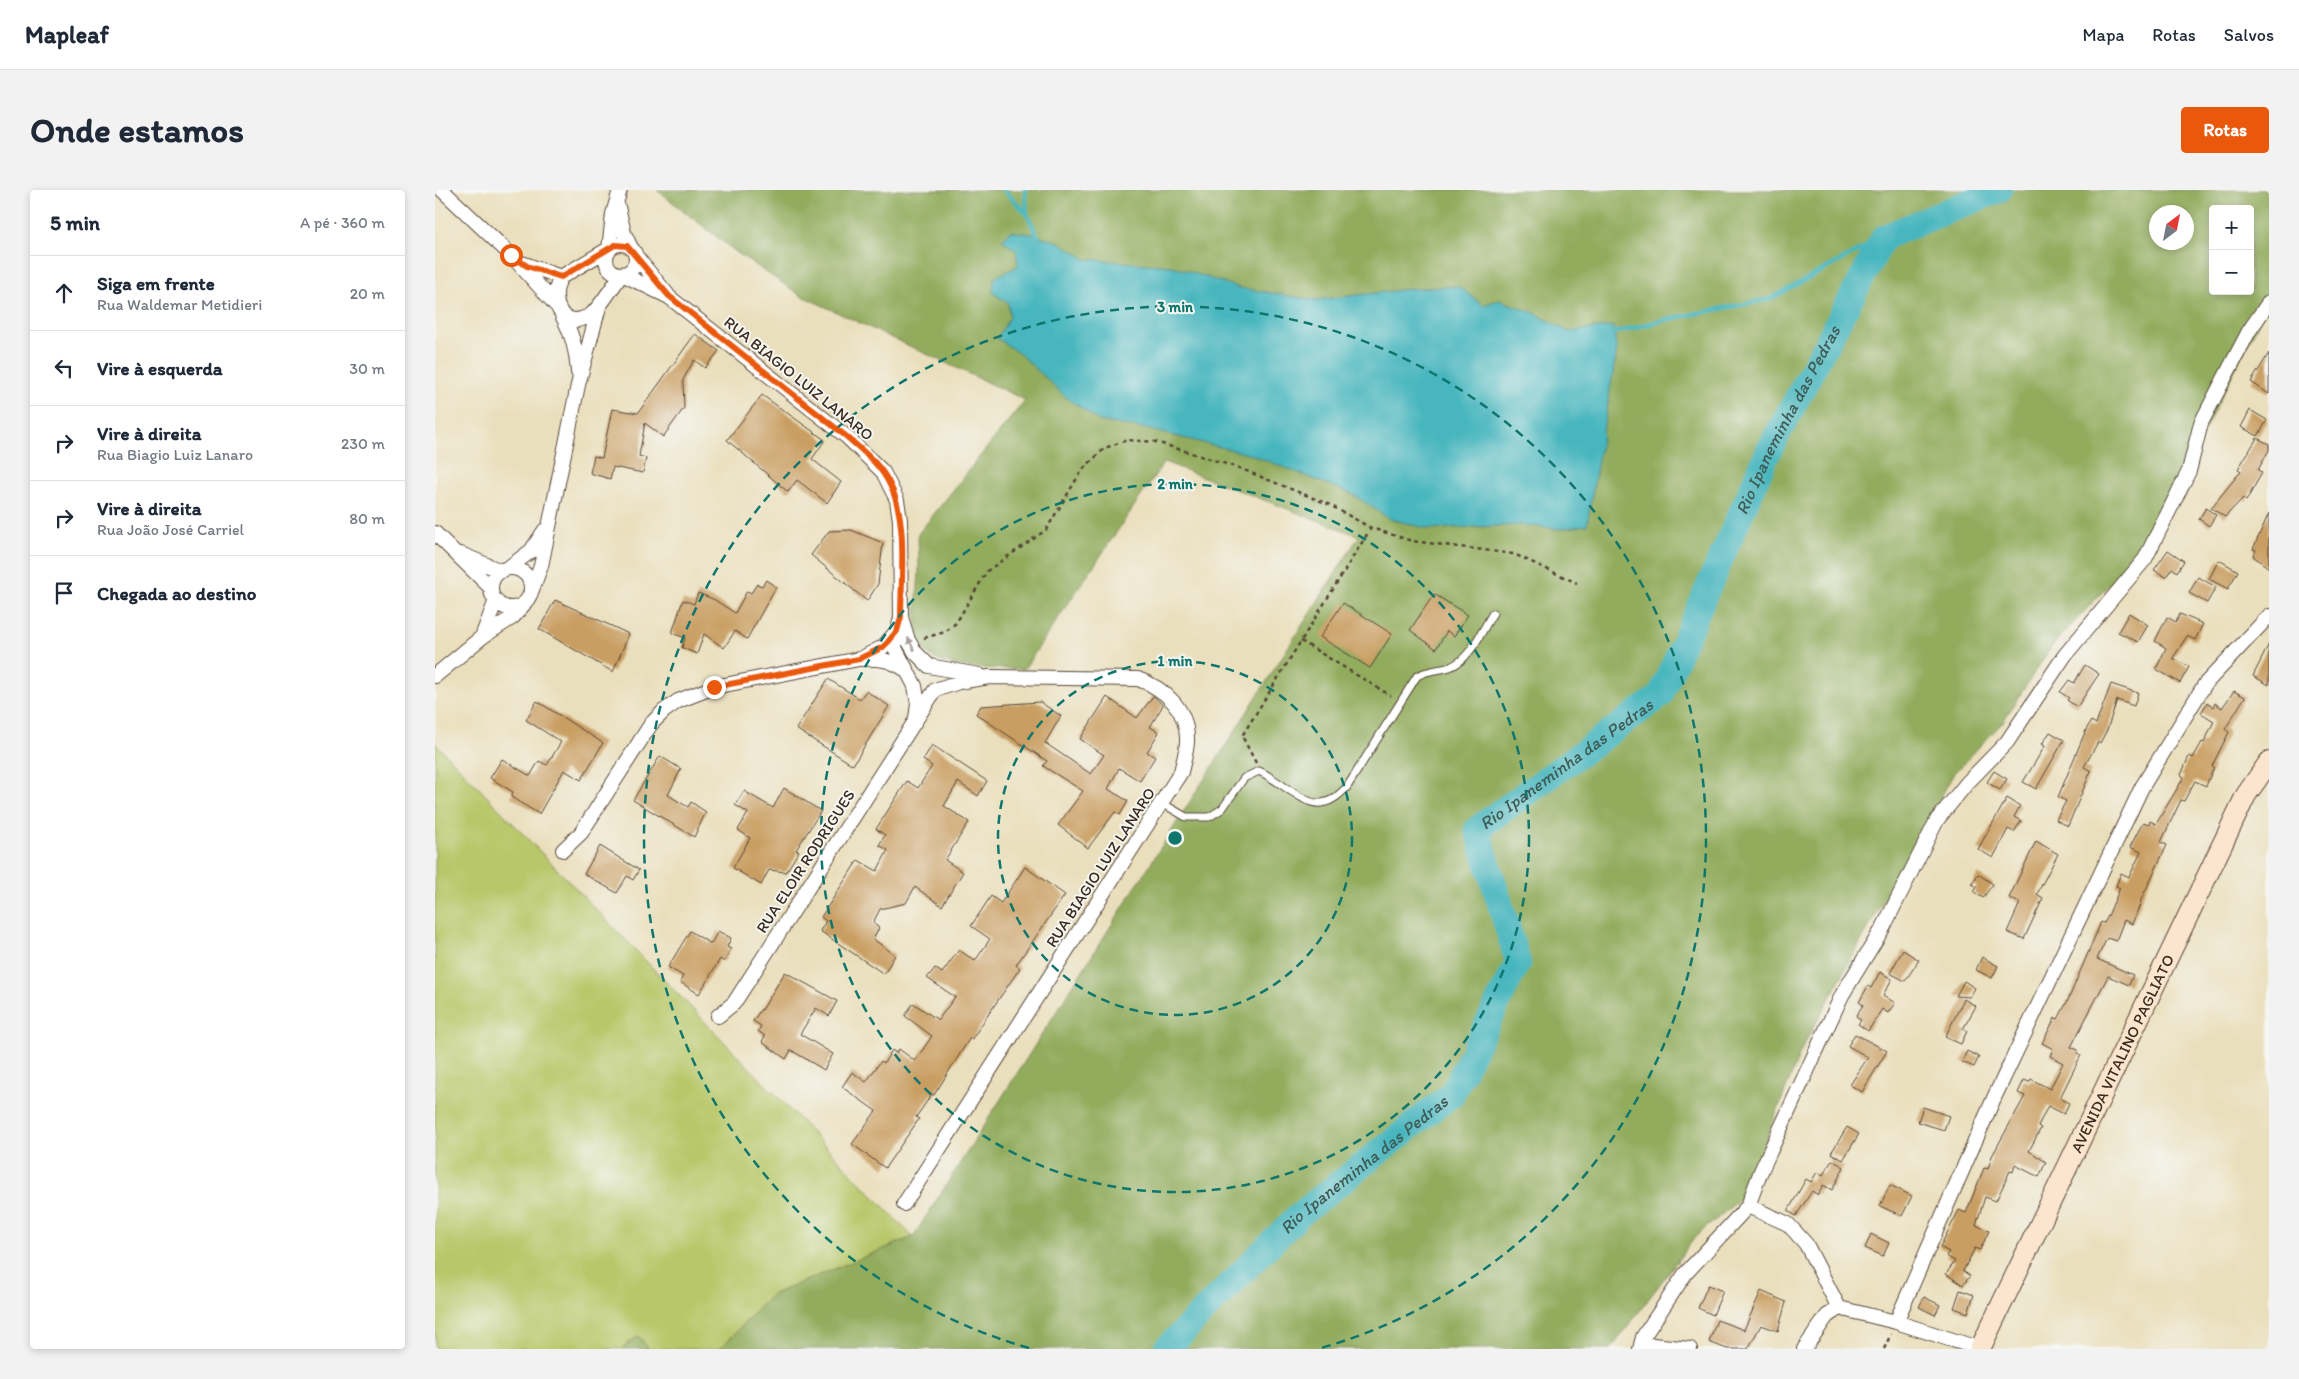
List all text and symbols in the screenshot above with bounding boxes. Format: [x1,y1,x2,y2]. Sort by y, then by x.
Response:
text: Mapleaf [25,20,109,49]
text: Mapa [2082,24,2124,46]
text: Rotas [2152,24,2196,46]
text: Salvos [2224,24,2274,46]
button: Rotas [2181,107,2269,153]
text: Onde estamos [30,109,244,151]
north arrow [2149,205,2194,250]
map controls [2209,205,2254,295]
button: + [2209,205,2254,250]
text: 5 min [50,210,100,235]
text: A pé · 360 m [300,213,385,232]
route start [500,244,523,267]
button: − [2209,250,2254,295]
text: Siga em frente [97,272,215,295]
icon: ahead [50,279,78,307]
text: 20 m [350,284,385,303]
text: Rua Waldemar Metidieri [97,295,262,314]
text: 3 min [1157,298,1194,316]
street label: RUA BIAGIO LUIZ LANARO [720,312,877,445]
water label: Rio Ipaneminha das Pedras [1731,321,1846,518]
icon: left [50,354,78,382]
text: Vire à esquerda [97,357,223,380]
text: 30 m [349,359,385,378]
text: Vire à direita [97,422,202,445]
icon: right [50,429,78,457]
text: 230 m [341,434,385,453]
text: Rua Biagio Luiz Lanaro [97,445,253,464]
text: 2 min [1157,475,1194,493]
text: Vire à direita [97,497,202,520]
icon: right [50,504,78,532]
text: 80 m [349,509,385,528]
text: Rua João José Carriel [97,520,244,539]
icon: arrive [50,579,78,607]
text: Chegada ao destino [97,582,256,605]
one-way arrow [907,637,915,652]
text: 1 min [1158,652,1193,670]
route end [703,676,726,699]
water label: Rio Ipaneminha das Pedras [1475,693,1658,835]
street label: RUA BIAGIO LUIZ LANARO [1042,784,1159,951]
street label: RUA ELOIR RODRIGUES [752,786,859,936]
centre of rings [1166,829,1184,847]
street label: AVENIDA VITALINO PAGLIATO [2067,951,2178,1156]
water label: Rio Ipaneminha das Pedras [1275,1090,1453,1239]

